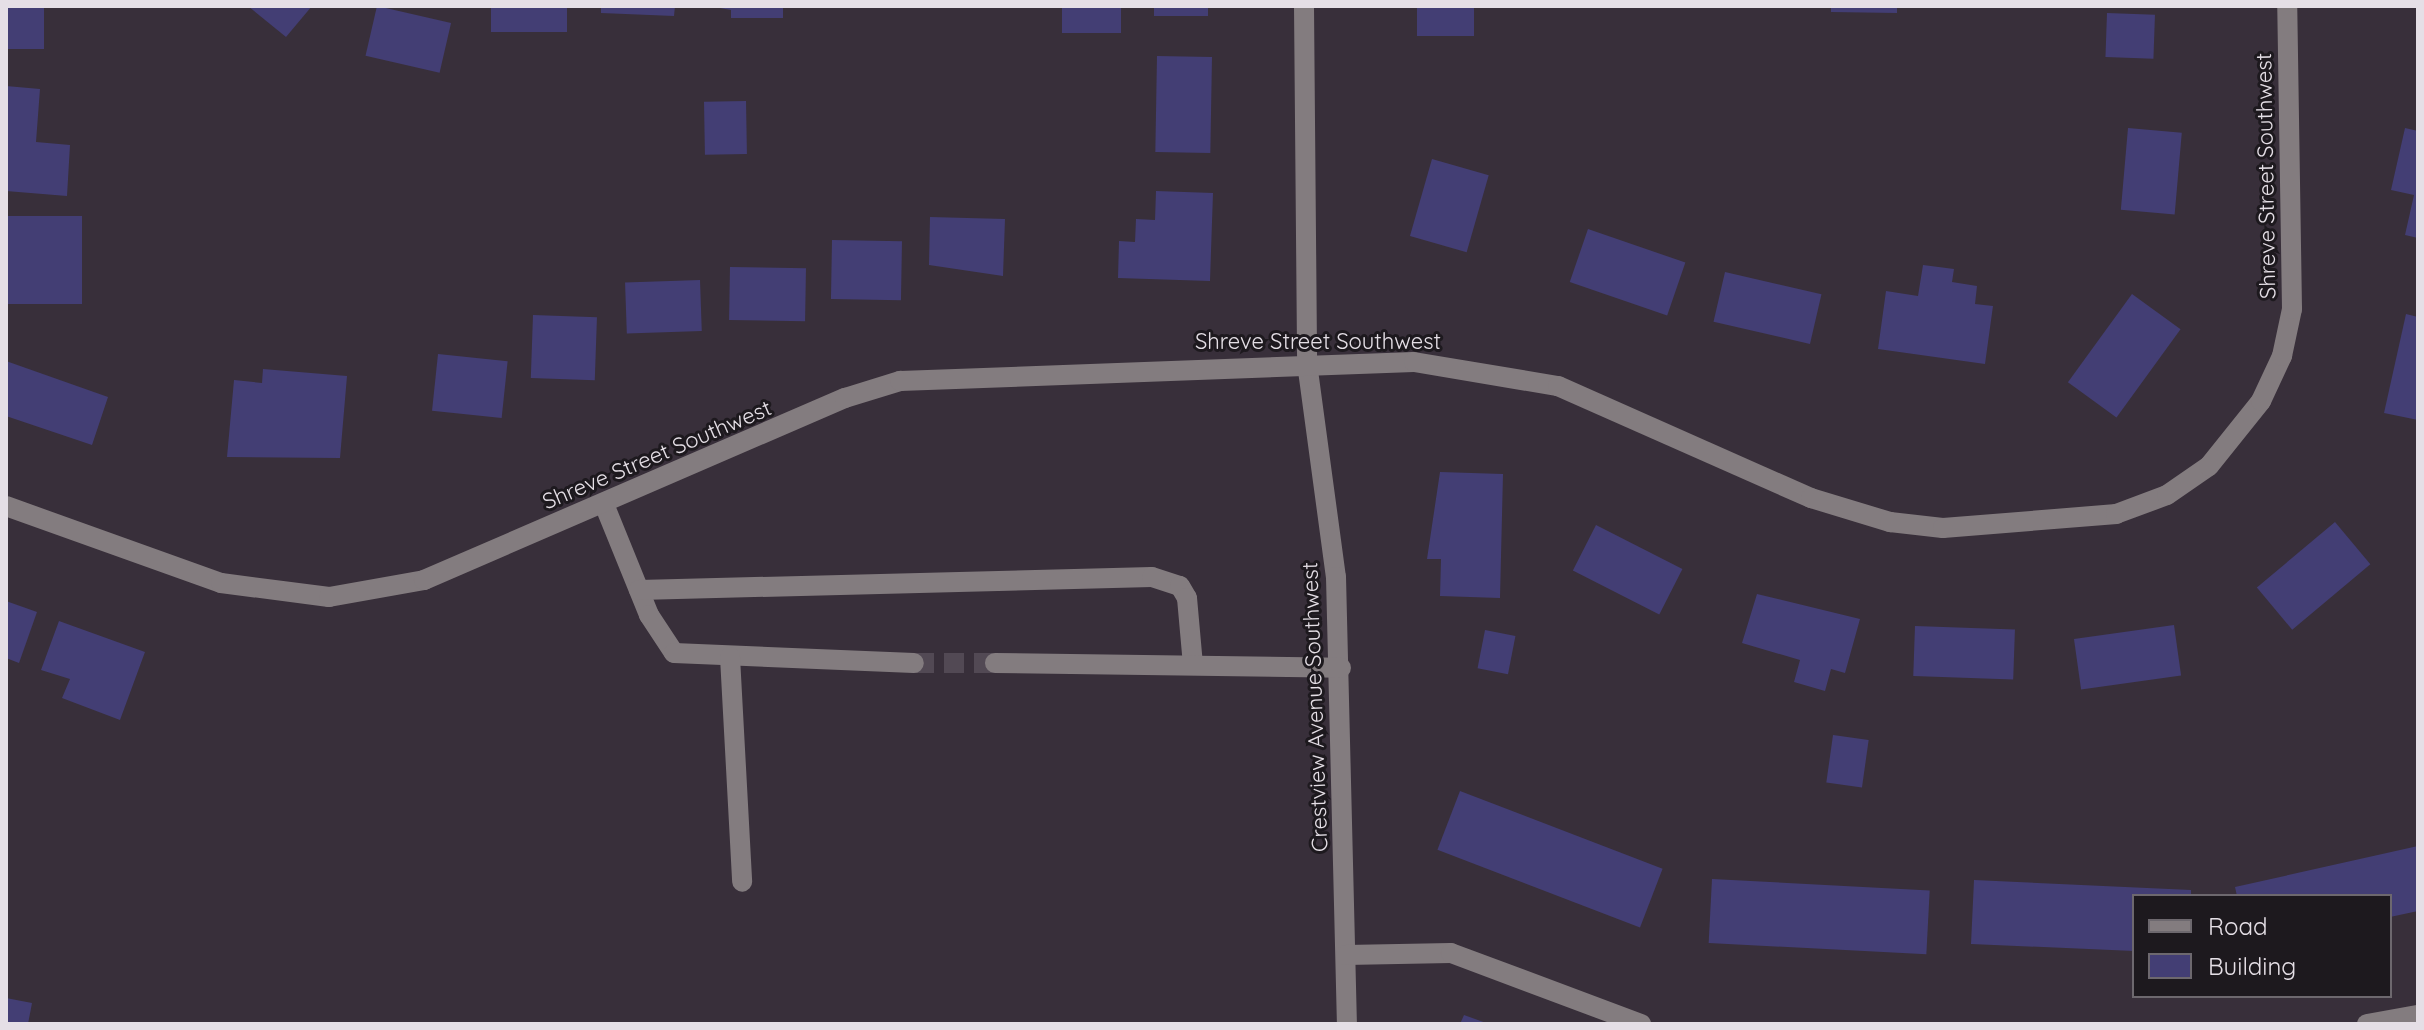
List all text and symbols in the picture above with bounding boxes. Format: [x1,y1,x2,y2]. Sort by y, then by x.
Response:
street label: Shreve Street Southwest [2251,53,2281,299]
street label: Shreve Street Southwest [1195,329,1441,355]
street label: Shreve Street Southwest [539,395,775,515]
street label: Crestview Avenue Southwest [1297,562,1333,852]
legend [2132,894,2392,998]
text: Road [2208,911,2268,941]
text: Building [2208,951,2296,981]

